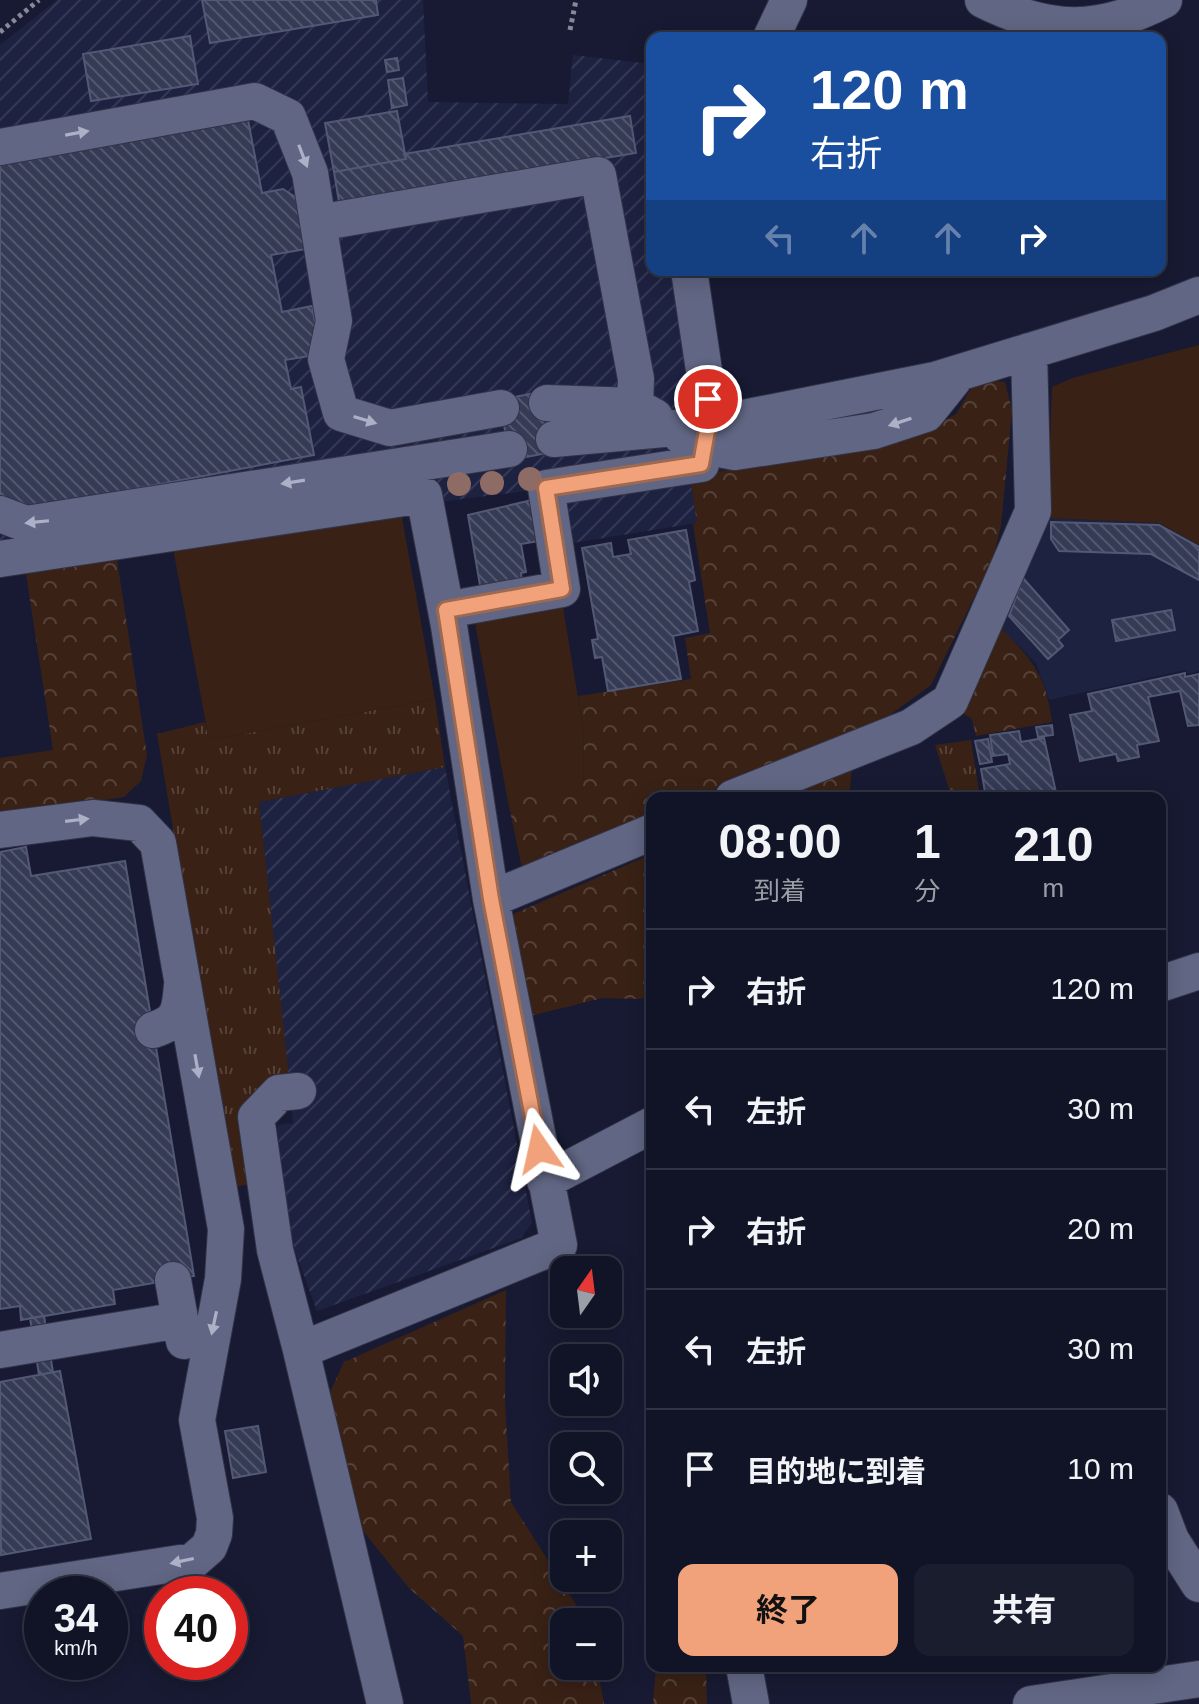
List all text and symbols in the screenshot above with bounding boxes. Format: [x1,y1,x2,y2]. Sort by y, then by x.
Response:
text: 120 m [810,58,969,121]
icon: right [678,64,782,168]
one-way arrow [65,126,90,138]
text: 右折 [810,133,882,174]
one-way arrow [297,144,310,168]
icon: left [758,216,802,260]
icon: ahead [842,216,886,260]
icon: ahead [926,216,970,260]
icon: right [1010,216,1054,260]
pin [674,365,742,433]
icon: arrive [686,377,730,421]
one-way arrow [354,415,378,427]
one-way arrow [888,417,912,429]
one-way arrow [281,477,306,489]
one-way arrow [24,515,49,528]
one-way arrow [65,814,90,827]
text: 08:00 [719,815,841,868]
text: 1 [914,815,941,868]
text: 210 [1013,818,1093,871]
text: m [1043,873,1064,903]
text: 到着 [754,876,806,906]
text: 分 [914,876,940,906]
icon: right [678,967,722,1011]
text: 120 m [1051,972,1134,1005]
text: 右折 [746,975,806,1008]
one-way arrow [191,1054,203,1079]
icon: left [678,1087,722,1131]
text: 30 m [1067,1092,1134,1125]
text: 左折 [746,1095,806,1128]
position arrow [497,1107,581,1191]
icon: right [678,1207,722,1251]
text: 20 m [1067,1212,1134,1245]
text: 右折 [746,1215,806,1248]
north arrow [550,1256,622,1328]
map controls [550,1256,622,1680]
one-way arrow [207,1310,220,1335]
icon: left [678,1327,722,1371]
text: 30 m [1067,1332,1134,1365]
text: 左折 [746,1335,806,1368]
button: sound [550,1344,622,1416]
button: search [550,1432,622,1504]
icon: arrive [678,1447,722,1491]
text: 10 m [1067,1452,1134,1485]
text: 目的地に到着 [746,1455,926,1488]
button: + [550,1520,622,1592]
one-way arrow [170,1555,195,1568]
button: 終了 [678,1564,898,1656]
button: 共有 [914,1564,1134,1656]
speed limit sign: 40 [144,1576,248,1680]
text: 34 [54,1596,98,1640]
button: − [550,1608,622,1680]
text: km/h [54,1637,98,1659]

